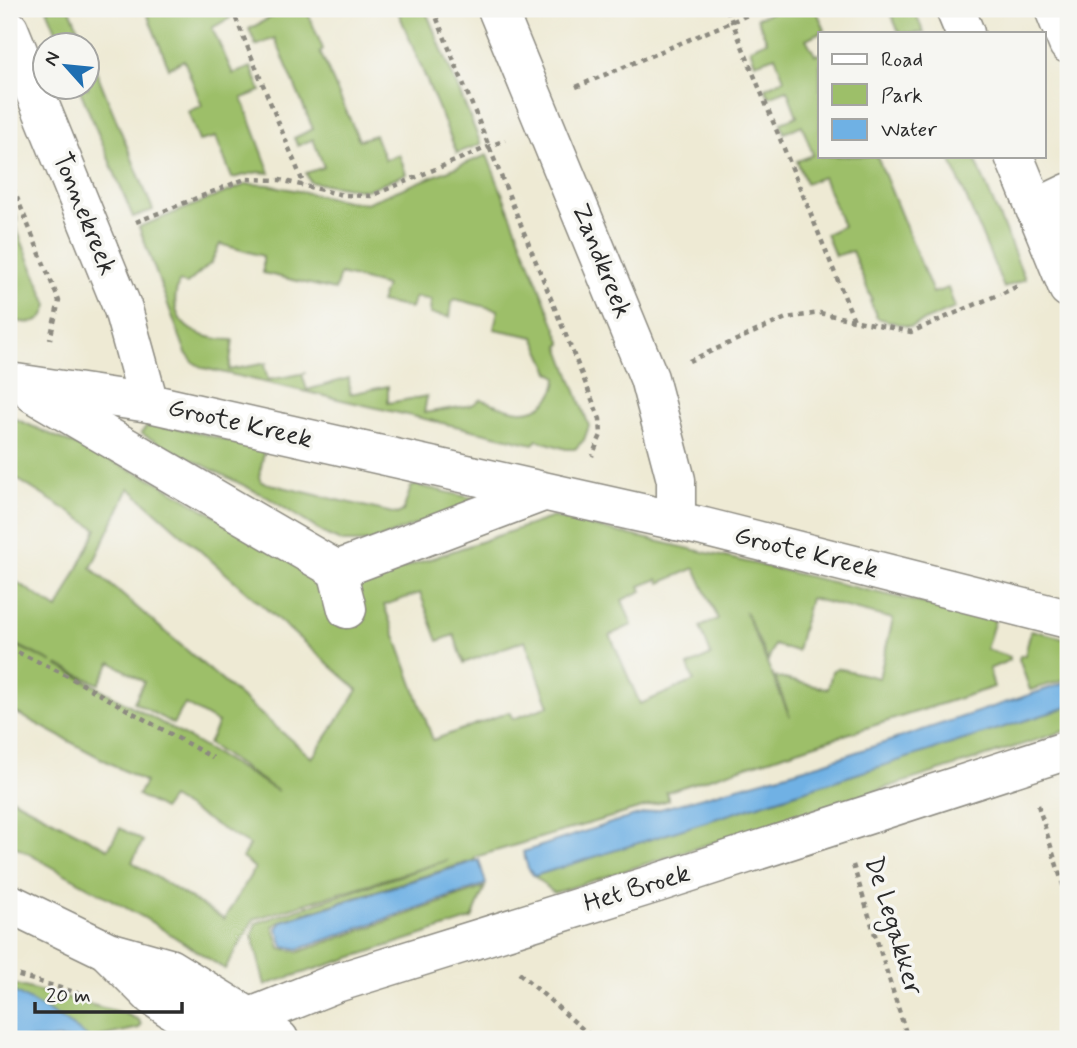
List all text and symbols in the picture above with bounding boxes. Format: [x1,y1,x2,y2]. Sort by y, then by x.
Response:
north arrow [32,32,102,102]
legend [818,32,1046,158]
text: Road [881,46,923,74]
text: N [38,48,66,70]
text: Park [881,82,923,110]
text: Water [881,116,937,144]
street label: Tonnekreek [44,148,124,280]
street label: Zandkreek [563,199,639,323]
street label: Groote Kreek [164,391,316,457]
street label: Groote Kreek [730,519,882,587]
street label: De Legakker [854,852,930,1001]
street label: Het Broek [580,857,694,921]
scale bar [35,971,182,1015]
text: 20 m [46,982,91,1010]

